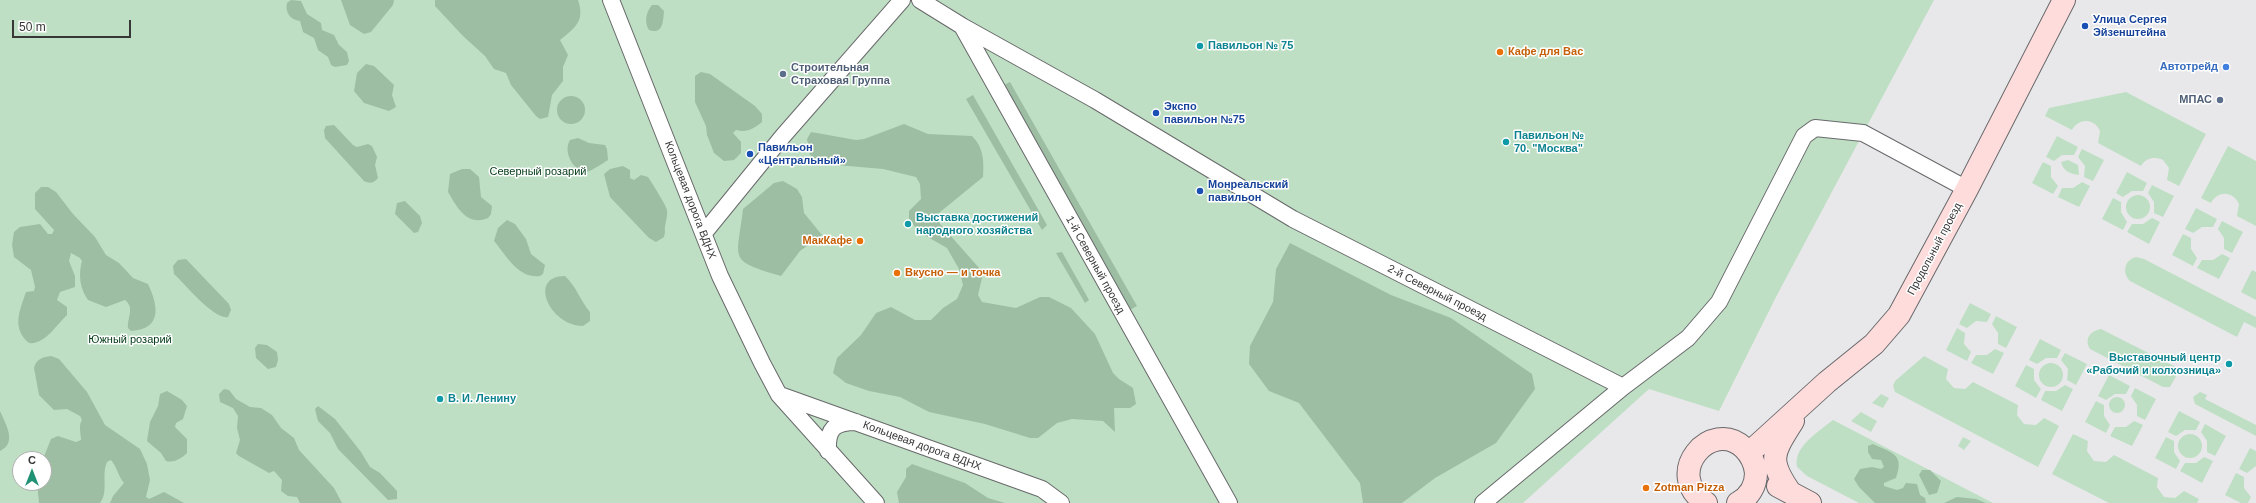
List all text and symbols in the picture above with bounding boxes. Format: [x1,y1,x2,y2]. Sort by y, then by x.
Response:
scale bar [14,12,133,38]
place label: Улица Сергея Эйзенштейна [2093,13,2167,39]
text: 50 m [19,20,46,34]
marker: Улица Сергея Эйзенштейна [2080,21,2090,31]
place label: Павильон № 75 [1208,39,1293,53]
marker: Павильон № 75 [1195,41,1205,51]
place label: Кафе для Вас [1508,45,1583,59]
marker: Кафе для Вас [1495,47,1505,57]
place label: Автотрейд [2160,60,2218,74]
place label: Строительная Страховая Группа [791,61,890,87]
marker: Автотрейд [2221,62,2231,72]
marker: Строительная Страховая Группа [778,69,788,79]
place label: МПАС [2179,93,2212,107]
marker: МПАС [2215,95,2225,105]
place label: Экспо павильон №75 [1164,100,1245,126]
marker: Экспо павильон №75 [1151,108,1161,118]
place label: Павильон № 70. "Москва" [1514,129,1584,155]
marker: Павильон № 70. "Москва" [1501,137,1511,147]
street label: Кольцевая дорога ВДНХ [661,139,719,261]
place label: Павильон «Центральный» [758,141,846,167]
marker: Павильон «Центральный» [745,149,755,159]
park label: Северный розарий [490,165,586,179]
place label: Монреальский павильон [1208,178,1288,204]
marker: Монреальский павильон [1195,186,1205,196]
street label: Продольный проезд [1905,201,1965,297]
place label: Выставка достижений народного хозяйства [916,211,1038,237]
street label: 1-й Северный проезд [1063,214,1127,316]
marker: Выставка достижений народного хозяйства [903,219,913,229]
place label: МакКафе [803,234,852,248]
marker: МакКафе [855,236,865,246]
street label: 2-й Северный проезд [1385,262,1489,324]
place label: Вкусно — и точка [905,266,1000,280]
marker: Вкусно — и точка [892,268,902,278]
park label: Южный розарий [88,333,172,347]
place label: Выставочный центр «Рабочий и колхозница» [2086,351,2221,377]
marker: Выставочный центр «Рабочий и колхозница» [2224,359,2234,369]
place label: В. И. Ленину [448,392,516,406]
marker: В. И. Ленину [435,394,445,404]
street label: Кольцевая дорога ВДНХ [861,418,983,474]
north arrow [12,451,52,491]
text: С [28,454,36,466]
place label: Zotman Pizza [1654,481,1724,495]
marker: Zotman Pizza [1641,483,1651,493]

